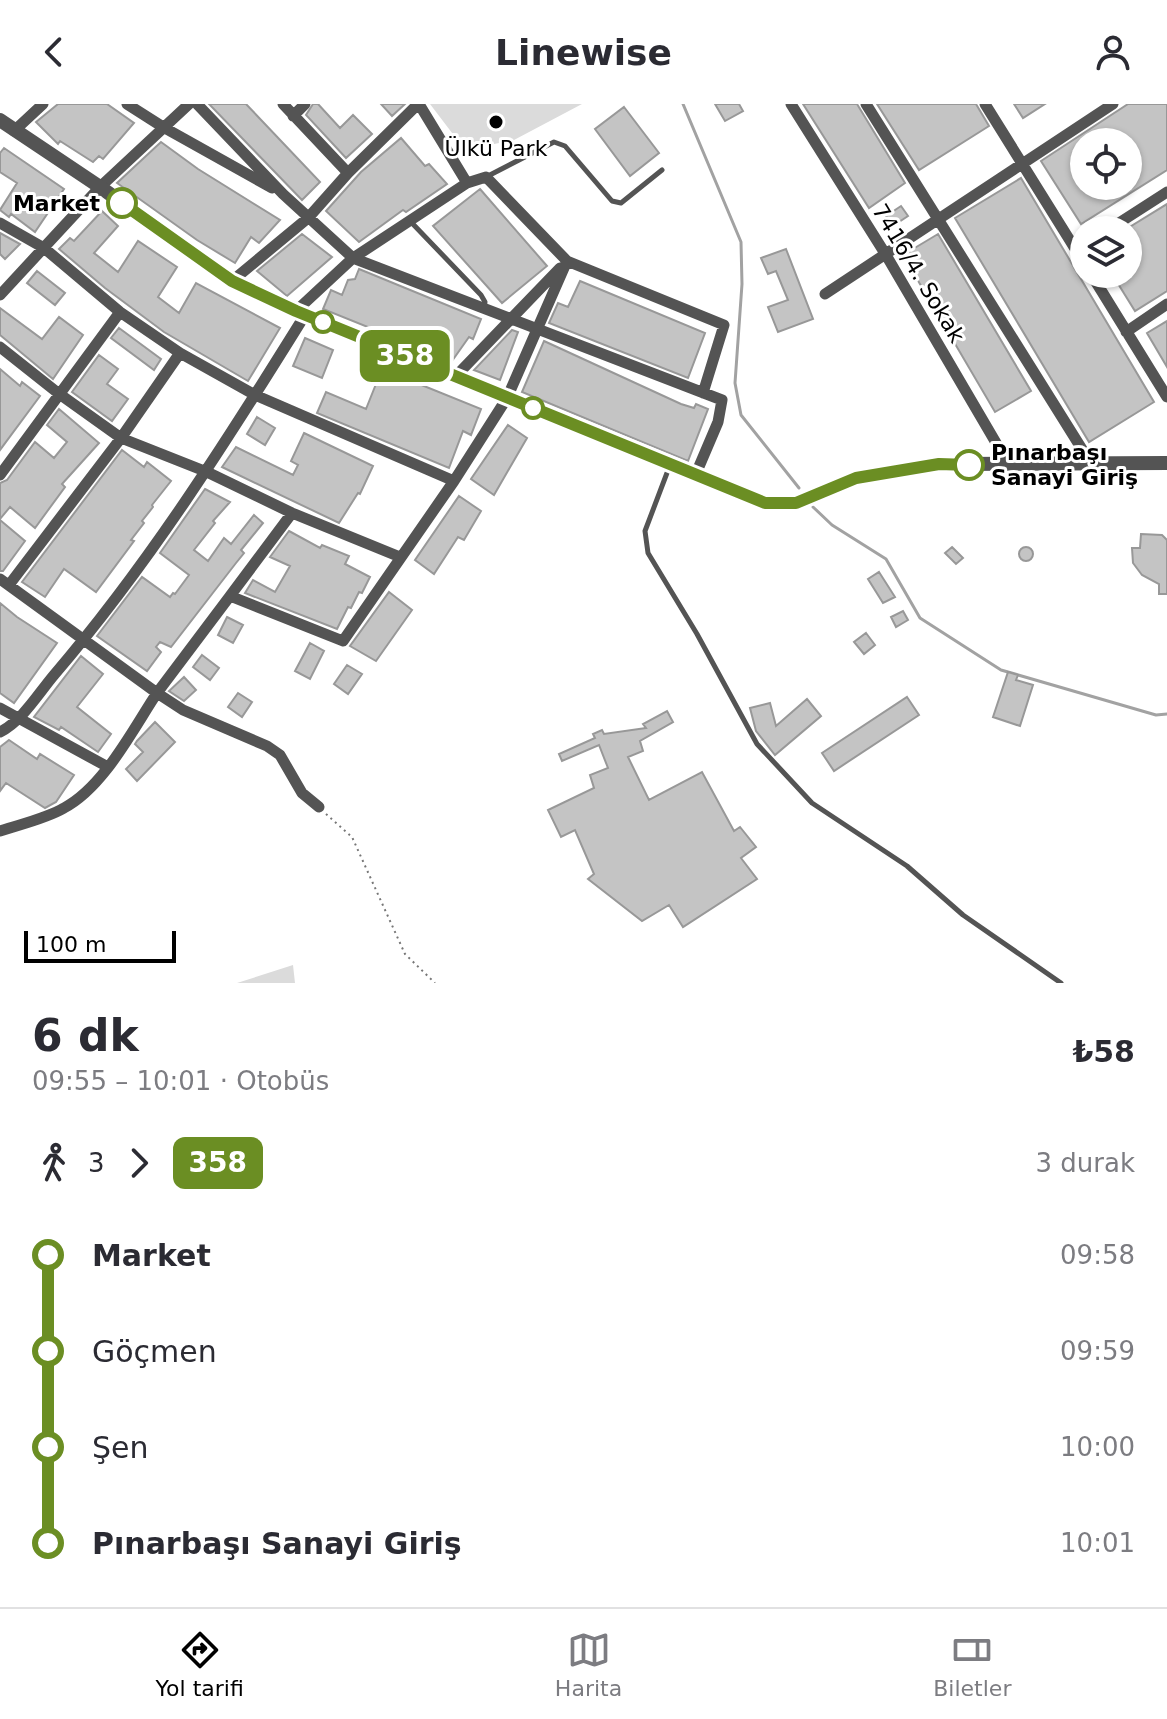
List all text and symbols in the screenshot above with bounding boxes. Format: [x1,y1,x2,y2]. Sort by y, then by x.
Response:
icon: back [32,30,76,74]
icon: person [1091,30,1135,74]
text: Linewise [495,32,672,73]
marker: Ülkü Park [487,113,505,131]
map controls [1070,128,1142,288]
button: locate [1070,128,1142,200]
place label: Ülkü Park [445,136,548,161]
marker: Market [107,188,137,218]
place label: Market [13,191,100,216]
street label: 7416/4. Sokak [867,199,970,347]
button: layers [1070,216,1142,288]
unlabelled marker [312,311,334,333]
line badge: 358 [359,330,451,382]
text: 358 [376,339,434,372]
unlabelled marker [522,397,544,419]
place label: Pınarbaşı Sanayi Giriş [991,440,1138,490]
marker: Pınarbaşı Sanayi Giriş [954,450,984,480]
scale bar [24,927,176,963]
text: 100 m [36,932,106,957]
text: 6 dk [32,1010,139,1061]
text: ₺58 [1072,1034,1135,1069]
text: 09:55 – 10:01 · Otobüs [32,1066,329,1096]
icon: walk [32,1141,76,1185]
icon: forward [117,1141,161,1185]
text: 358 [189,1146,247,1179]
text: 3 [88,1148,105,1178]
text: 3 durak [1036,1148,1135,1178]
text: Market [92,1238,211,1273]
text: 09:58 [1060,1240,1135,1270]
text: Göçmen [92,1334,217,1369]
text: 09:59 [1060,1336,1135,1366]
text: Şen [92,1430,149,1465]
text: 10:00 [1060,1432,1135,1462]
text: Pınarbaşı Sanayi Giriş [92,1526,462,1561]
text: 10:01 [1060,1528,1135,1558]
tab: Yol tarifi [156,1628,244,1701]
tab: Harita [555,1628,622,1701]
tab: Biletler [933,1628,1011,1701]

